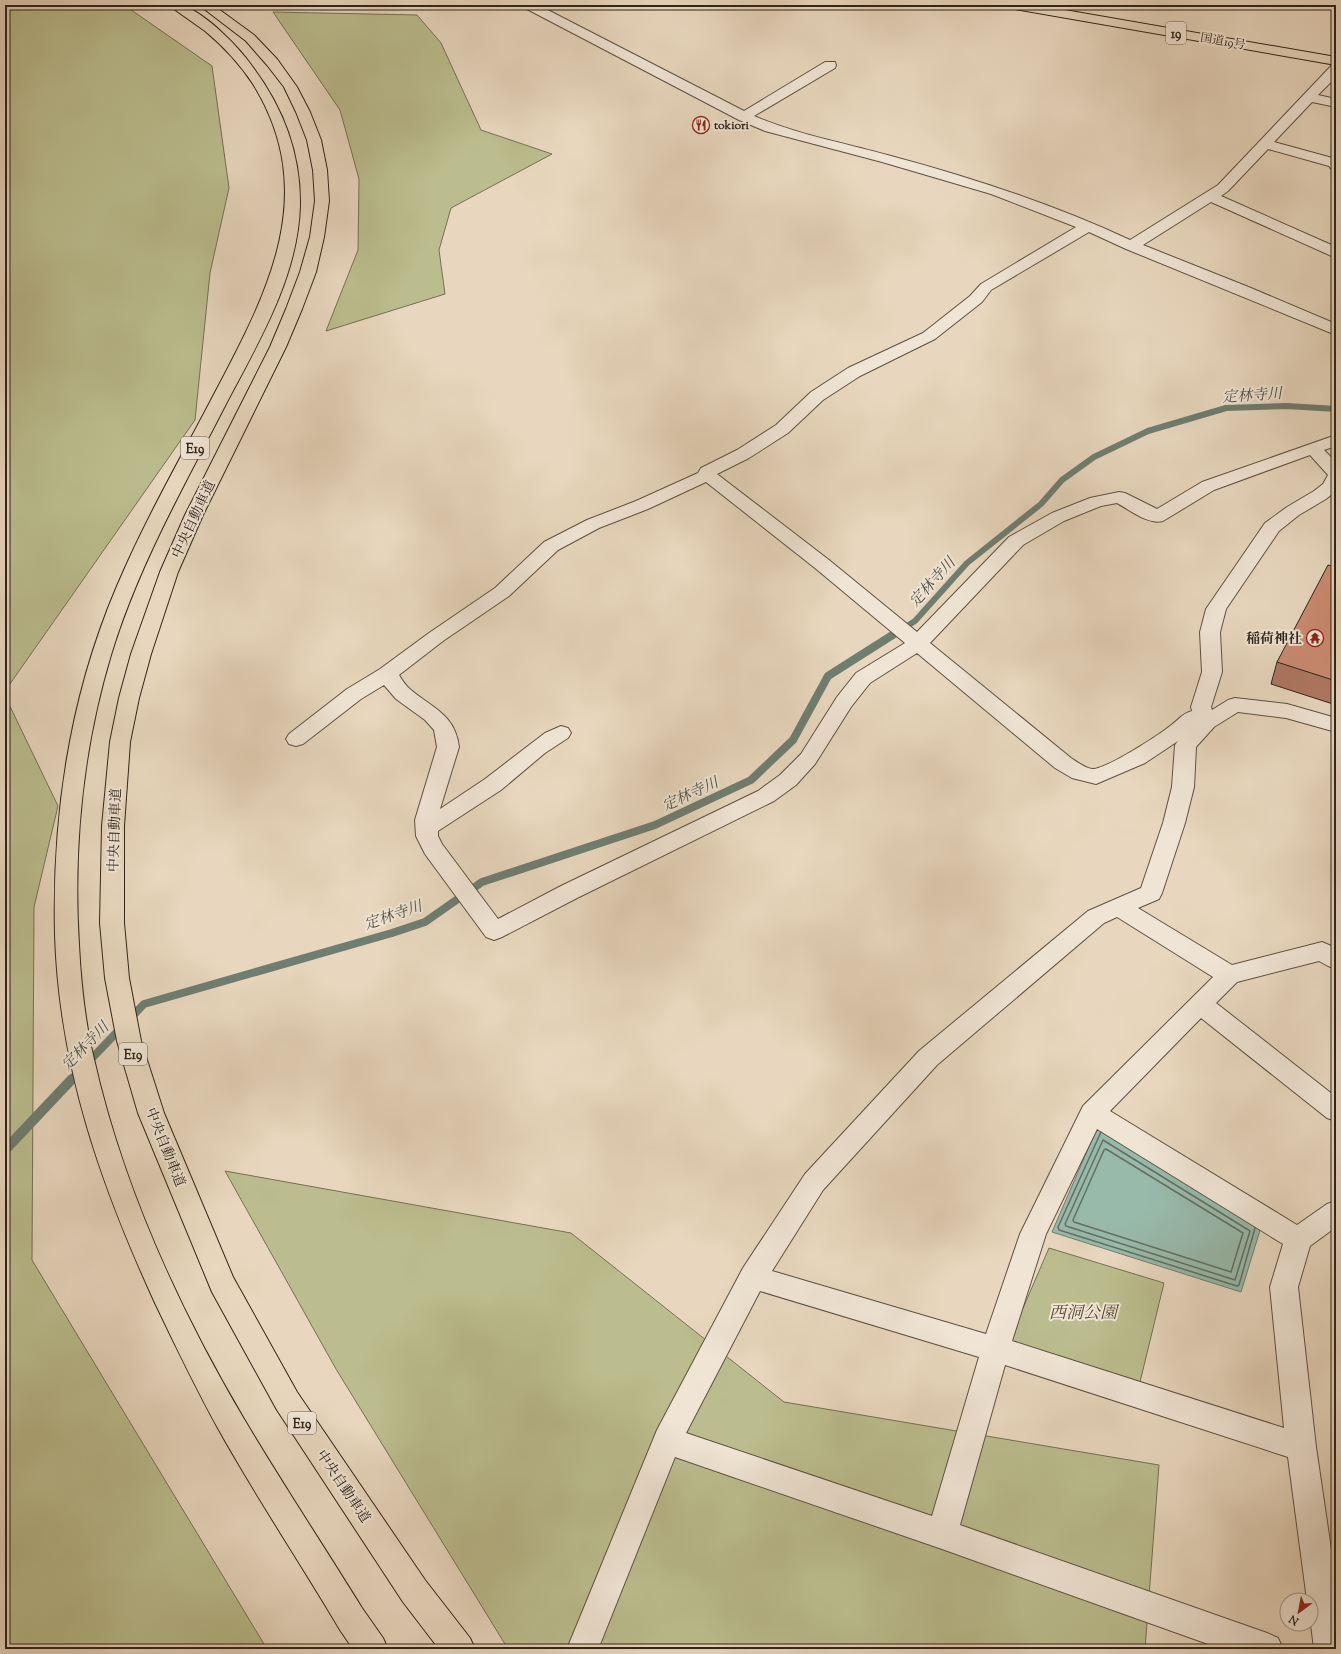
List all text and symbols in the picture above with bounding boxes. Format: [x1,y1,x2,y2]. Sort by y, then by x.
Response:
road number: 19 [1166,22,1186,44]
street label: 国道19号 [1199,29,1247,55]
restaurant icon: tokiori [691,115,711,135]
place label: tokiori [714,117,750,135]
water label: 定林寺川 [1221,384,1285,409]
road number: E19 [181,437,209,459]
street label: 中央自動車道 [168,478,222,562]
water label: 定林寺川 [905,552,962,612]
temple icon: 稲荷神社 [1305,628,1325,648]
place label: 稲荷神社 [1246,630,1302,650]
water label: 定林寺川 [659,772,724,818]
street label: 中央自動車道 [105,788,127,872]
water label: 定林寺川 [362,896,427,936]
water label: 定林寺川 [58,1017,116,1076]
road number: E19 [119,1043,147,1065]
street label: 中央自動車道 [139,1105,189,1190]
park label: 西洞公園 [1049,1302,1120,1326]
road number: E19 [288,1412,316,1434]
street label: 中央自動車道 [311,1447,374,1528]
north arrow [1279,1592,1319,1632]
text: N [1286,1610,1303,1629]

